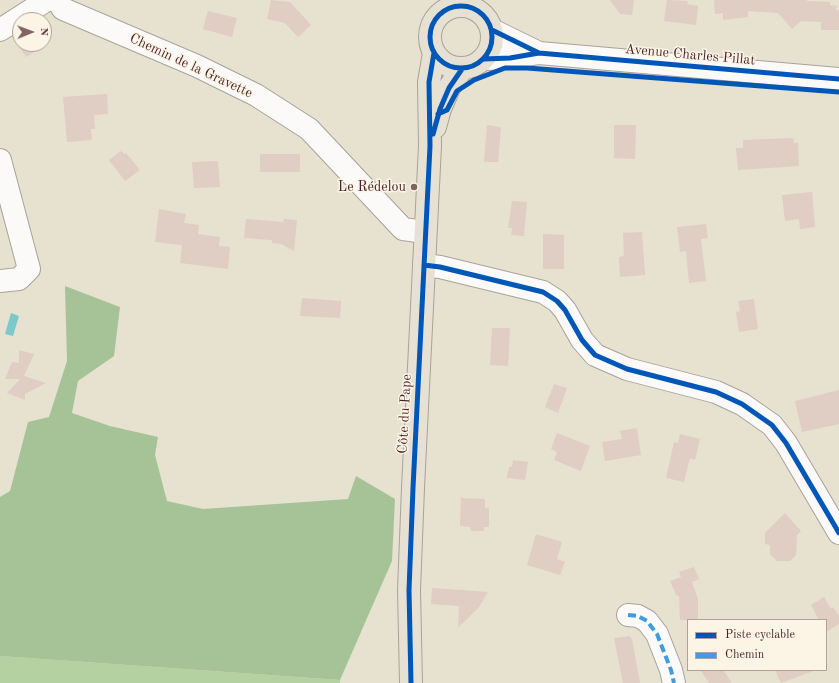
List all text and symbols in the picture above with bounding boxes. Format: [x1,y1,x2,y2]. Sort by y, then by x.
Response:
north arrow [12,12,52,52]
text: N [38,28,49,36]
street label: Chemin de la Gravette [127,30,255,102]
street label: Avenue Charles Pillat [624,41,756,69]
place label: Le Rédelou [338,179,406,195]
marker: Le Rédelou [409,182,419,192]
street label: Côte du Pape [395,374,415,454]
legend [687,619,827,671]
text: Piste cyclable [725,629,795,641]
text: Chemin [725,649,764,661]

